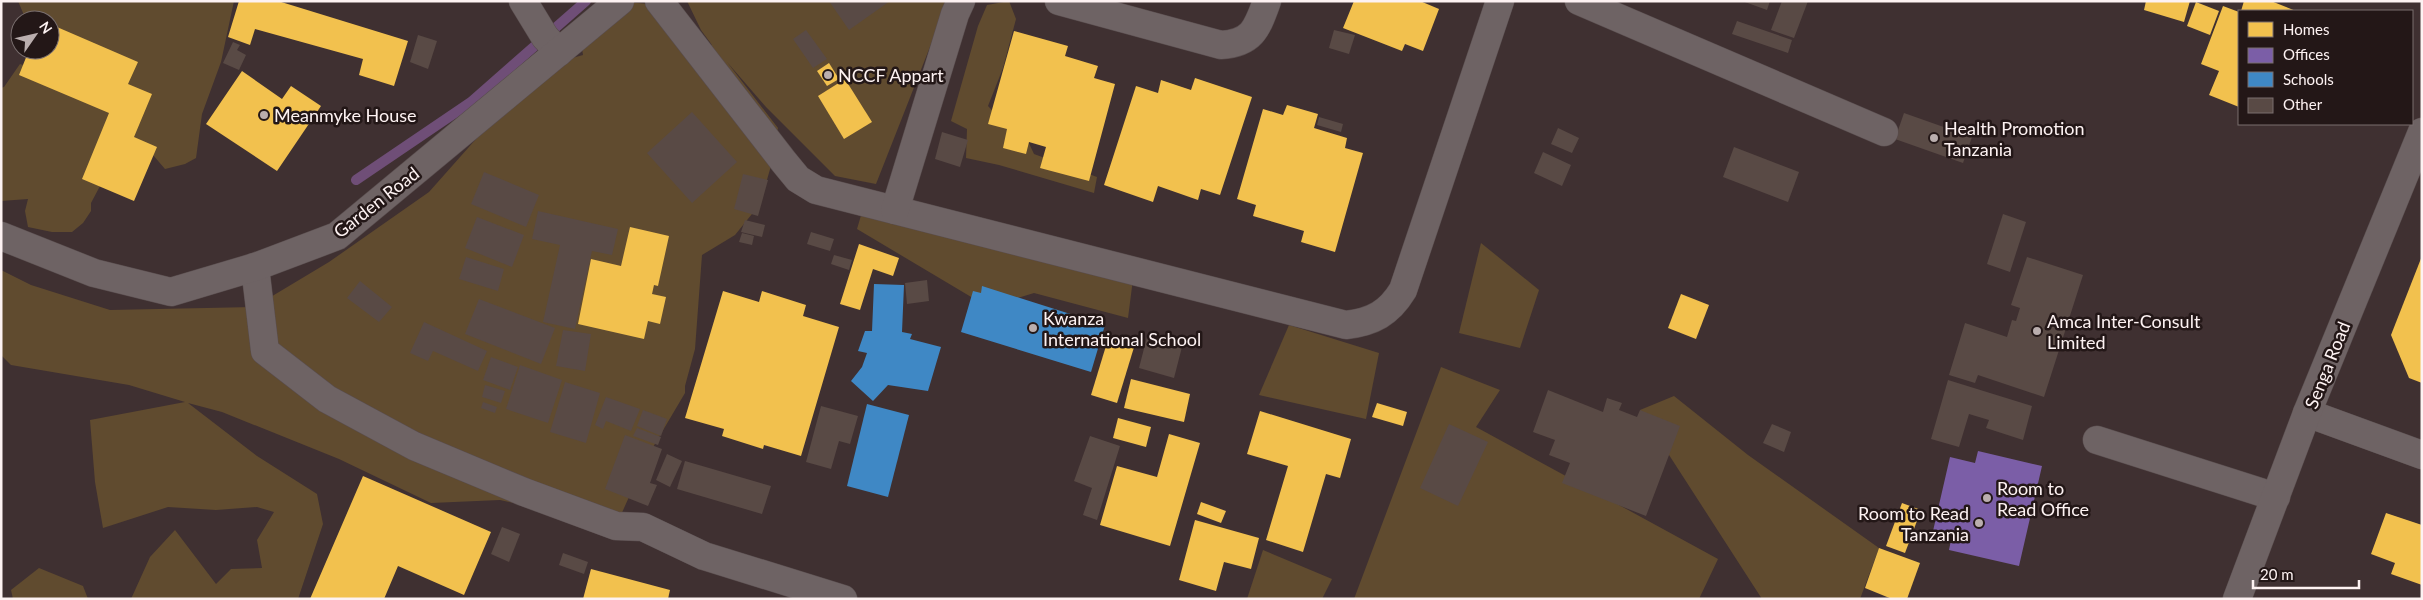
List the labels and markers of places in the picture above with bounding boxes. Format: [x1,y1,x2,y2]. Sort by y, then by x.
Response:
place label: NCCF Appart [838,64,944,86]
marker: NCCF Appart [822,69,834,81]
place label: Meanmyke House [274,104,417,126]
marker: Meanmyke House [258,109,270,121]
place label: Health Promotion Tanzania [1944,117,2084,160]
marker: Health Promotion Tanzania [1928,132,1940,144]
place label: Kwanza International School [1043,307,1201,350]
place label: Amca Inter-Consult Limited [2047,310,2201,353]
marker: Kwanza International School [1027,322,1039,334]
marker: Amca Inter-Consult Limited [2031,325,2043,337]
place label: Room to Read Office [1997,477,2089,520]
marker: Room to Read Office [1981,492,1993,504]
place label: Room to Read Tanzania [1858,502,1969,545]
marker: Room to Read Tanzania [1973,517,1985,529]

